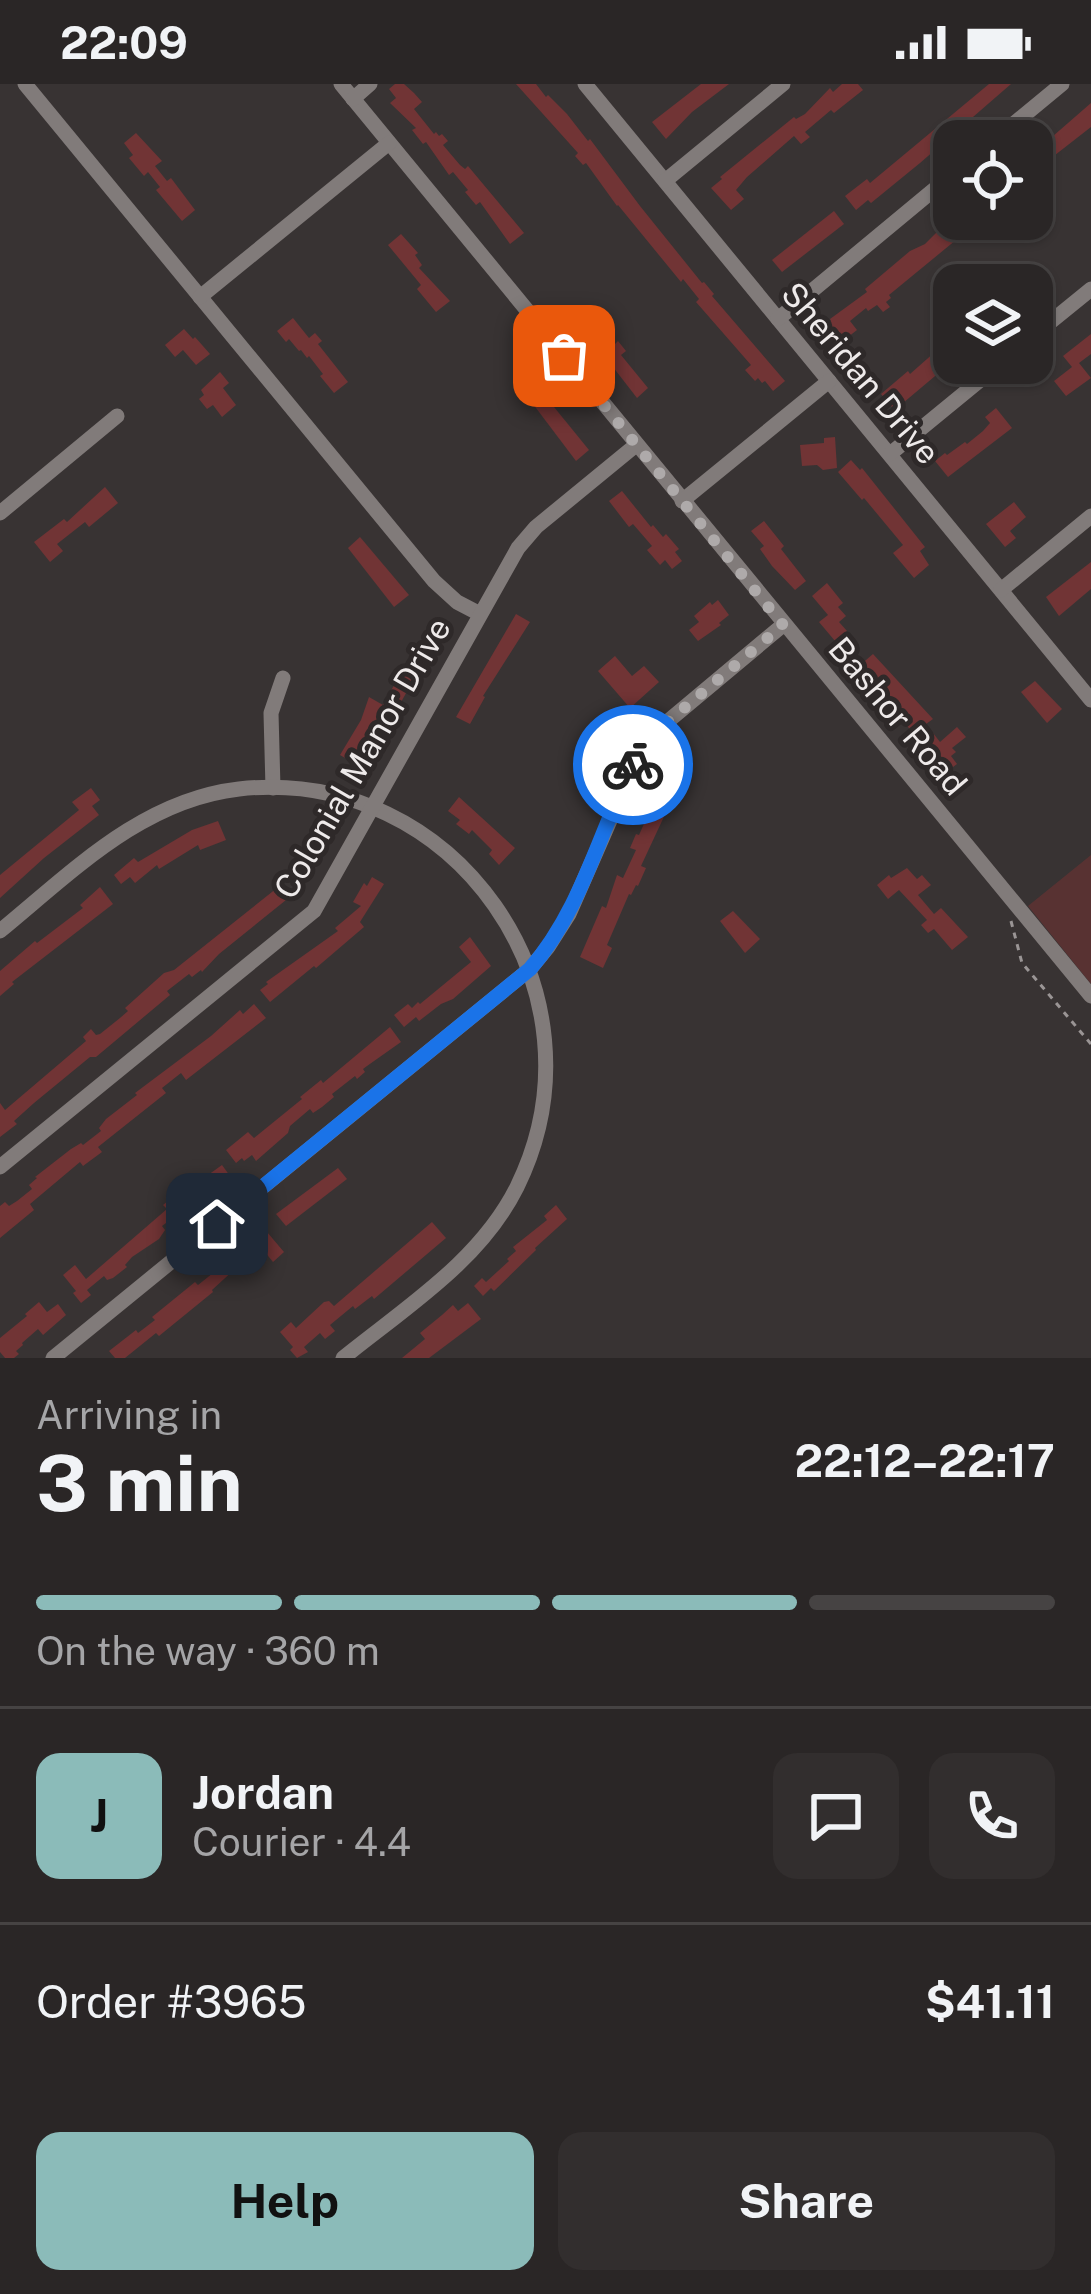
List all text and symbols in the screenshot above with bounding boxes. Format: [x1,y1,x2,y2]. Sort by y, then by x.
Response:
text: 22:09 [60,16,188,69]
map controls [933,120,1053,384]
button: locate [933,120,1053,240]
button: layers [933,264,1053,384]
street label: Sheridan Drive [774,275,948,471]
pin [513,305,615,407]
icon: bag [531,323,597,389]
street label: Colonial Manor Drive [266,611,458,905]
street label: Bashor Road [821,630,975,802]
courier [573,705,693,825]
icon: bike [600,732,666,798]
pin [166,1173,268,1275]
icon: home [184,1191,250,1257]
text: Arriving in [36,1392,222,1438]
text: 22:12–22:17 [795,1434,1055,1487]
text: 3 min [36,1437,243,1529]
text: On the way · 360 m [36,1628,380,1674]
button: chat [773,1753,899,1879]
button: phone [929,1753,1055,1879]
text: Jordan [192,1766,334,1819]
text: J [90,1789,108,1842]
text: Courier · 4.4 [192,1819,411,1865]
text: Order #3965 [36,1975,307,2028]
text: $41.11 [925,1975,1055,2028]
button: Help [36,2132,534,2270]
button: Share [558,2132,1055,2270]

